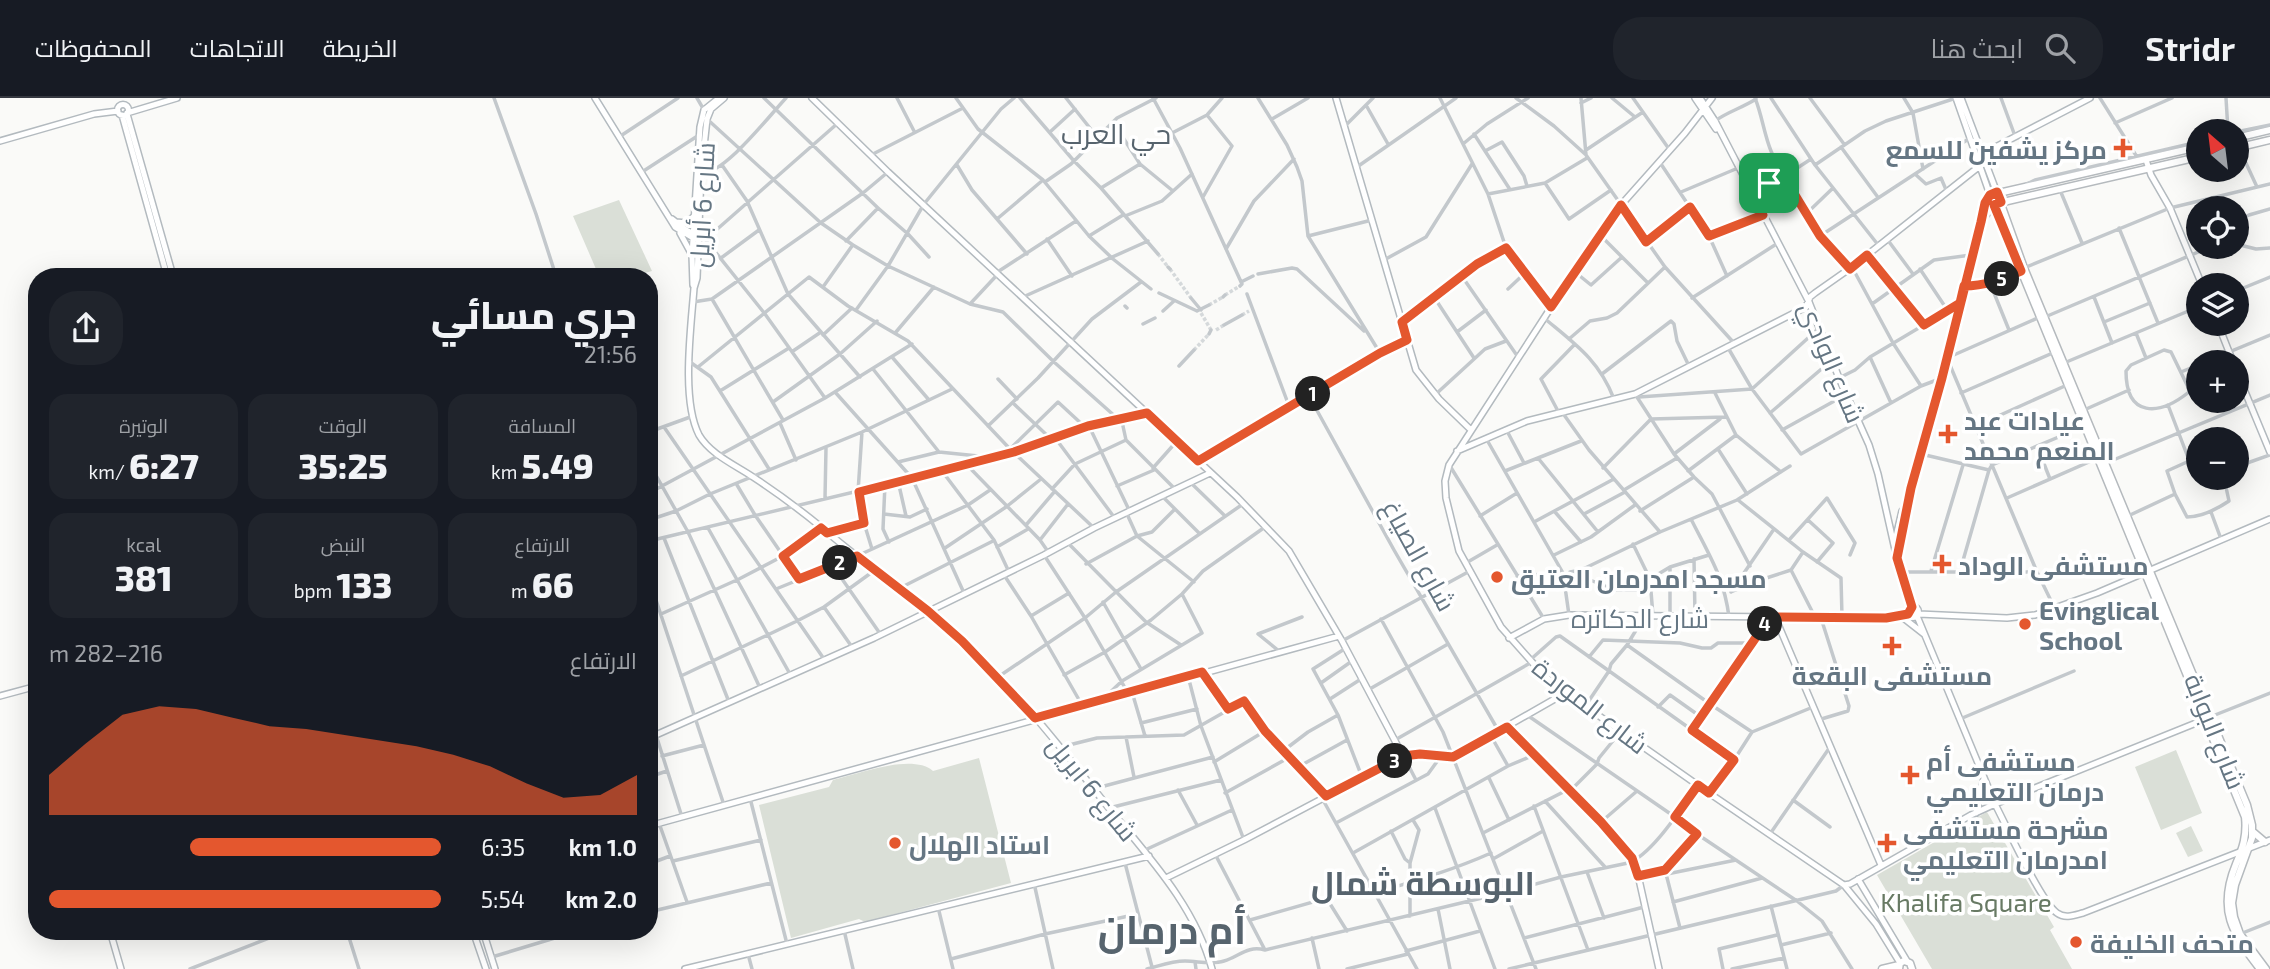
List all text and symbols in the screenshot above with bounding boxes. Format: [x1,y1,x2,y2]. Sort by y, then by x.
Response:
search box [1613,17,2103,80]
text: Stridr [2145,28,2235,68]
icon: search [2041,29,2079,67]
text: ابحث هنا [1931,32,2023,63]
text: المحفوظات [35,33,152,62]
text: الاتجاهات [190,33,285,62]
text: الخريطة [323,33,398,62]
district label: حي العرب [1061,116,1171,156]
north arrow [2186,119,2249,182]
map controls [2186,119,2249,490]
place label: مركز يشفين للسمع [1885,133,2107,167]
marker: مركز يشفين للسمع [2113,138,2133,158]
street label: شارع 6 أبريل [682,141,723,269]
pin [1739,153,1799,213]
icon: arrive [1750,164,1788,202]
button: locate [2186,196,2249,259]
pin: 5 [1984,262,2020,296]
text: 5 [1996,267,2007,290]
button: layers [2186,273,2249,336]
button: share [49,291,123,365]
text: جري مسائي [431,291,637,337]
street label: شارع الوادي [1788,297,1872,429]
text: 21:56 [584,340,637,368]
button: + [2186,350,2249,413]
pin: 1 [1296,376,1330,412]
text: 1 [1308,382,1317,405]
place label: عيادات عبد المنعم محمد [1964,404,2115,469]
text: الوتيرة [119,414,168,437]
text: الوقت [319,414,367,437]
text: المسافة [509,414,576,437]
marker: عيادات عبد المنعم محمد [1938,424,1958,444]
button: − [2186,427,2249,490]
text: 6:27 [129,444,199,486]
text: 35:25 [298,444,388,486]
text: 5.49 [522,444,594,486]
text: /km [89,460,129,483]
text: km [491,460,522,483]
street label: شارع الصياغ [1374,494,1463,617]
text: kcal [126,533,161,556]
text: النبض [321,533,365,556]
text: الارتفاع [515,533,570,556]
pin: 2 [822,546,858,580]
place label: مستشفى الوداد [1958,549,2149,582]
text: 2 [834,551,845,574]
marker: مستشفى الوداد [1932,554,1952,574]
text: 381 [115,556,173,598]
place label: مسجد امدرمان العتيق [1511,562,1767,595]
text: 133 [336,563,392,605]
text: 66 [532,563,574,605]
marker: مسجد امدرمان العتيق [1489,569,1505,585]
text: bpm [294,579,336,602]
text: m [511,579,532,602]
place label: Evinglical School [2039,594,2159,655]
street label: شارع الدكاتره [1571,602,1709,636]
pin: 4 [1748,606,1782,642]
text: 4 [1758,612,1771,635]
marker: Evinglical School [2017,616,2033,632]
marker: مستشفى البقعة [1882,636,1902,656]
text: 216–282 m [49,639,163,667]
text: الارتفاع [570,646,637,674]
street label: شارع الموردة [1525,650,1655,762]
place label: مستشفى البقعة [1792,659,1992,692]
street label: شارع البوابة [2176,669,2253,794]
street label: شارع 6 ابريل [1039,729,1145,849]
pin: 3 [1378,744,1412,778]
place label: مستشفى أم درمان التعليمي [1926,745,2104,813]
text: 3 [1389,749,1400,772]
marker: مستشفى أم درمان التعليمي [1900,765,1920,785]
place label: مشرحة مستشفى امدرمان التعليمي [1903,813,2109,881]
place label: استاد الهلال [909,828,1050,861]
text: 6:35 [481,833,525,861]
text: 1.0 km [569,833,637,861]
marker: مشرحة مستشفى امدرمان التعليمي [1877,833,1897,853]
marker: استاد الهلال [887,835,903,851]
district label: البوسطة شمال [1311,862,1535,904]
text: 5:54 [481,885,525,913]
text: 2.0 km [565,885,637,913]
park label: Khalifa Square [1880,886,2052,917]
district label: أم درمان [1098,904,1246,958]
place label: متحف الخليفة [2090,927,2254,959]
marker: متحف الخليفة [2068,934,2084,950]

